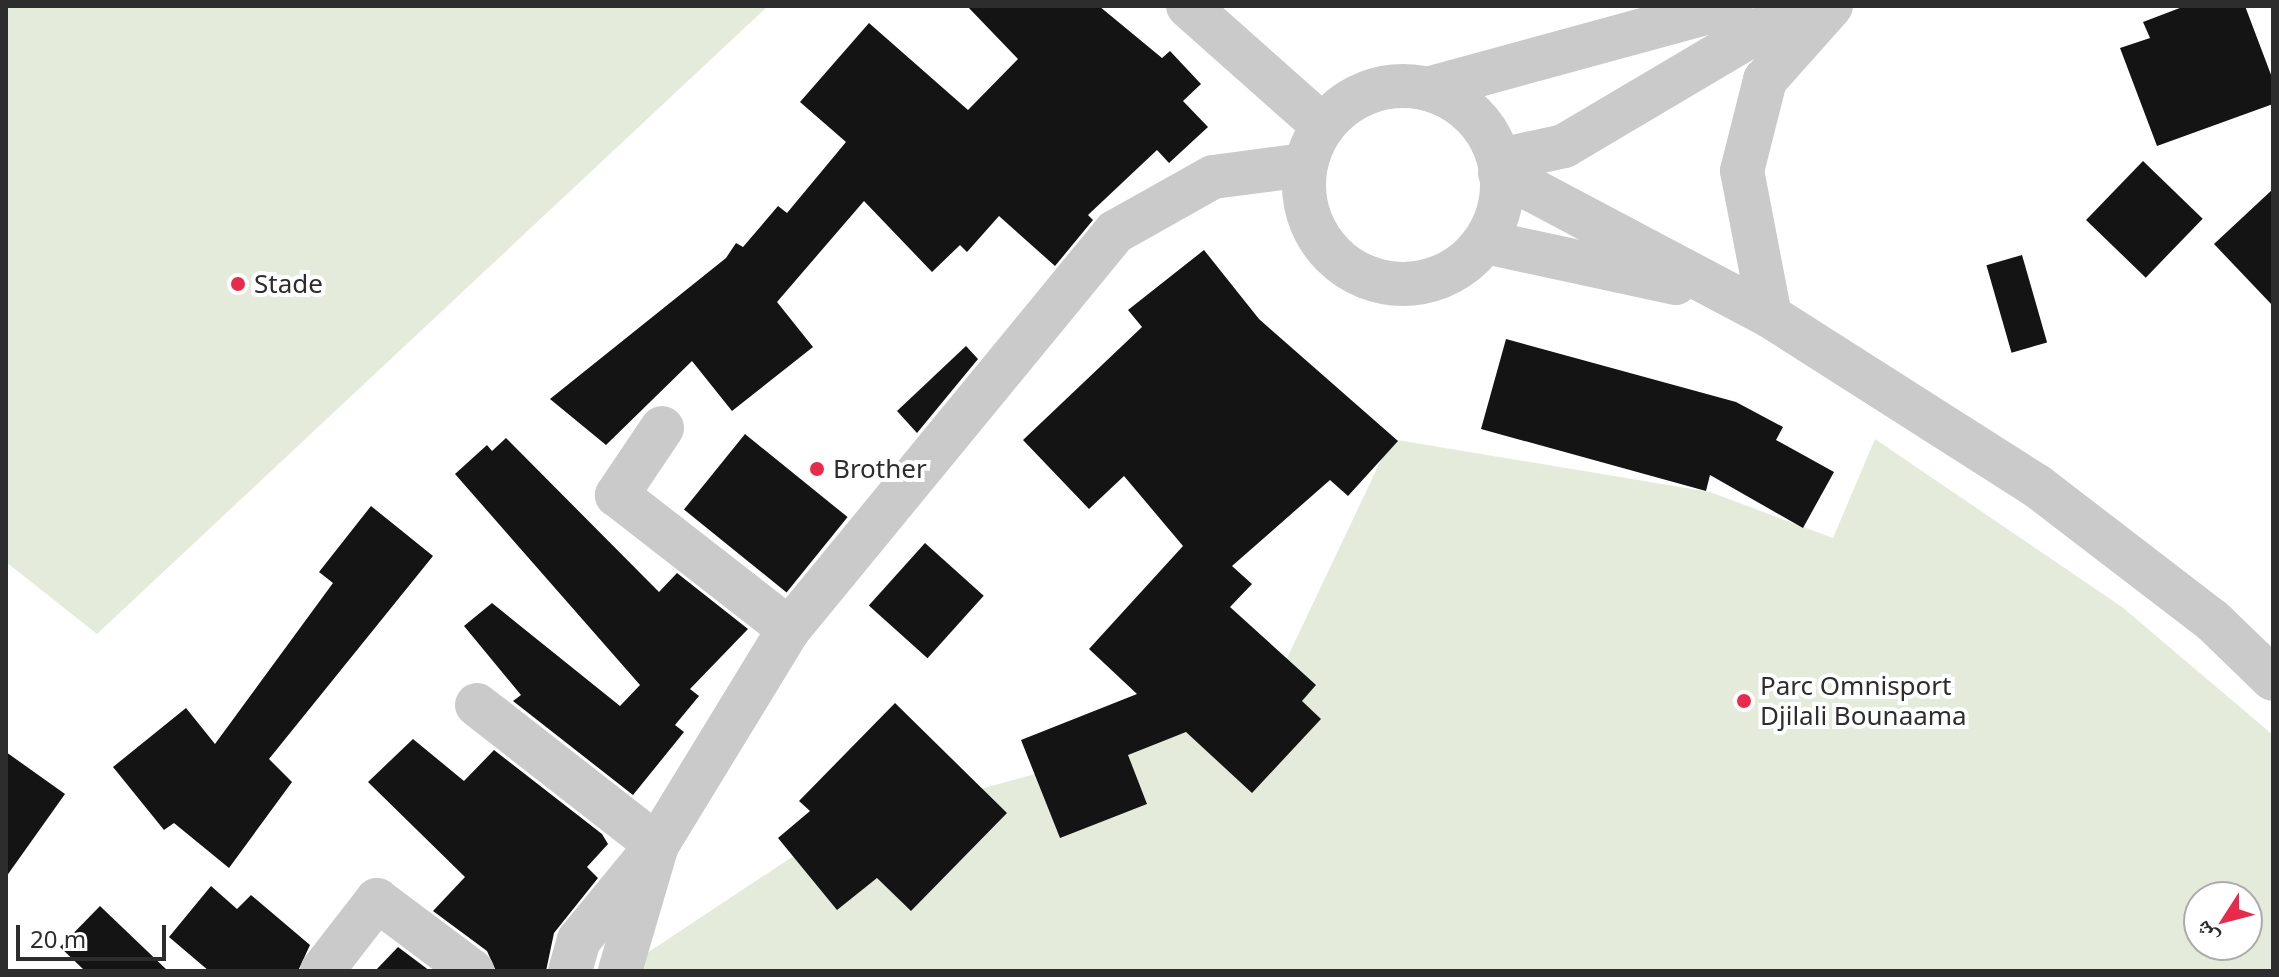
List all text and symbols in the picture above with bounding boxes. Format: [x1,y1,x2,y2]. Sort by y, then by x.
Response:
place label: Stade [254,268,323,300]
marker: Stade [229,275,247,293]
place label: Brother [833,453,927,485]
marker: Brother [808,460,826,478]
place label: Parc Omnisport Djilali Bounaama [1760,670,1967,732]
marker: Parc Omnisport Djilali Bounaama [1735,692,1753,710]
north arrow [2183,881,2263,961]
scale bar [20,909,170,959]
text: ش [2186,916,2224,952]
text: 20 m [30,922,86,955]

